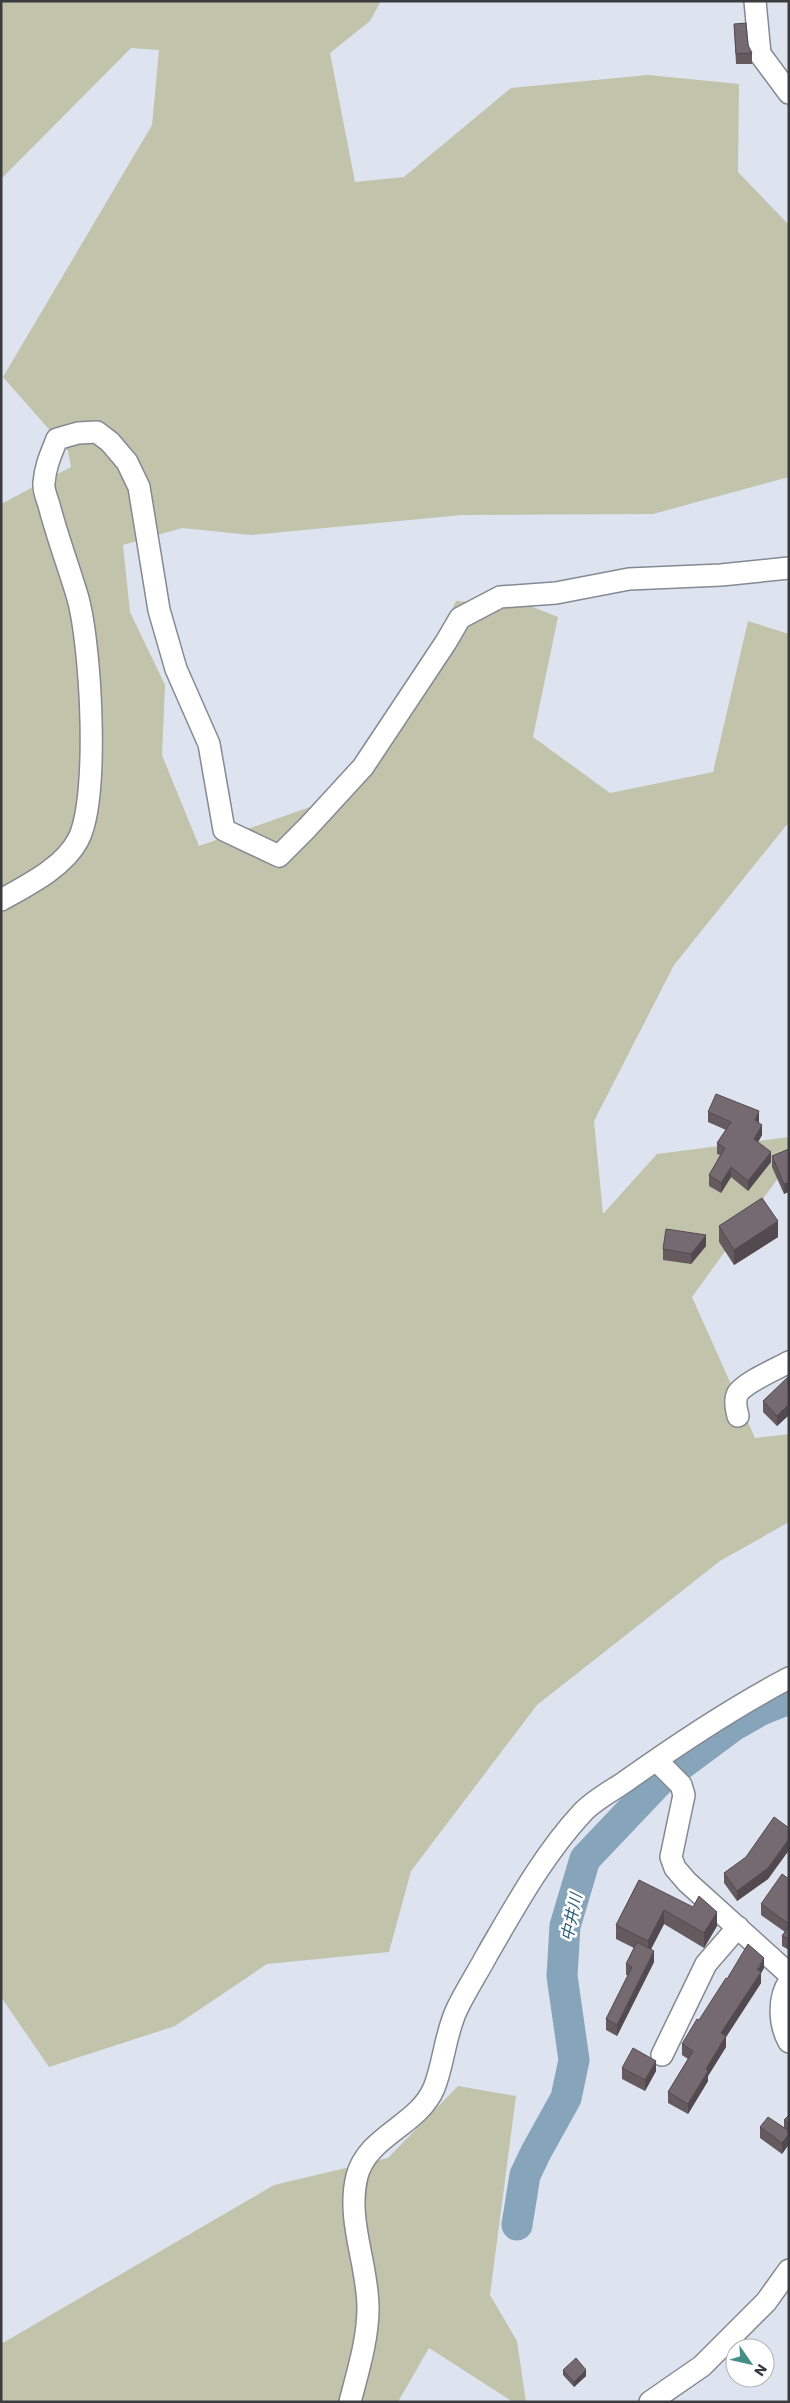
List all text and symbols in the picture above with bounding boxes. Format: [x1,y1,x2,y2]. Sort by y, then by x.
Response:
water label: 中井川 [555,1889,588,1943]
north arrow [725,2338,775,2388]
text: N [750,2360,772,2380]

